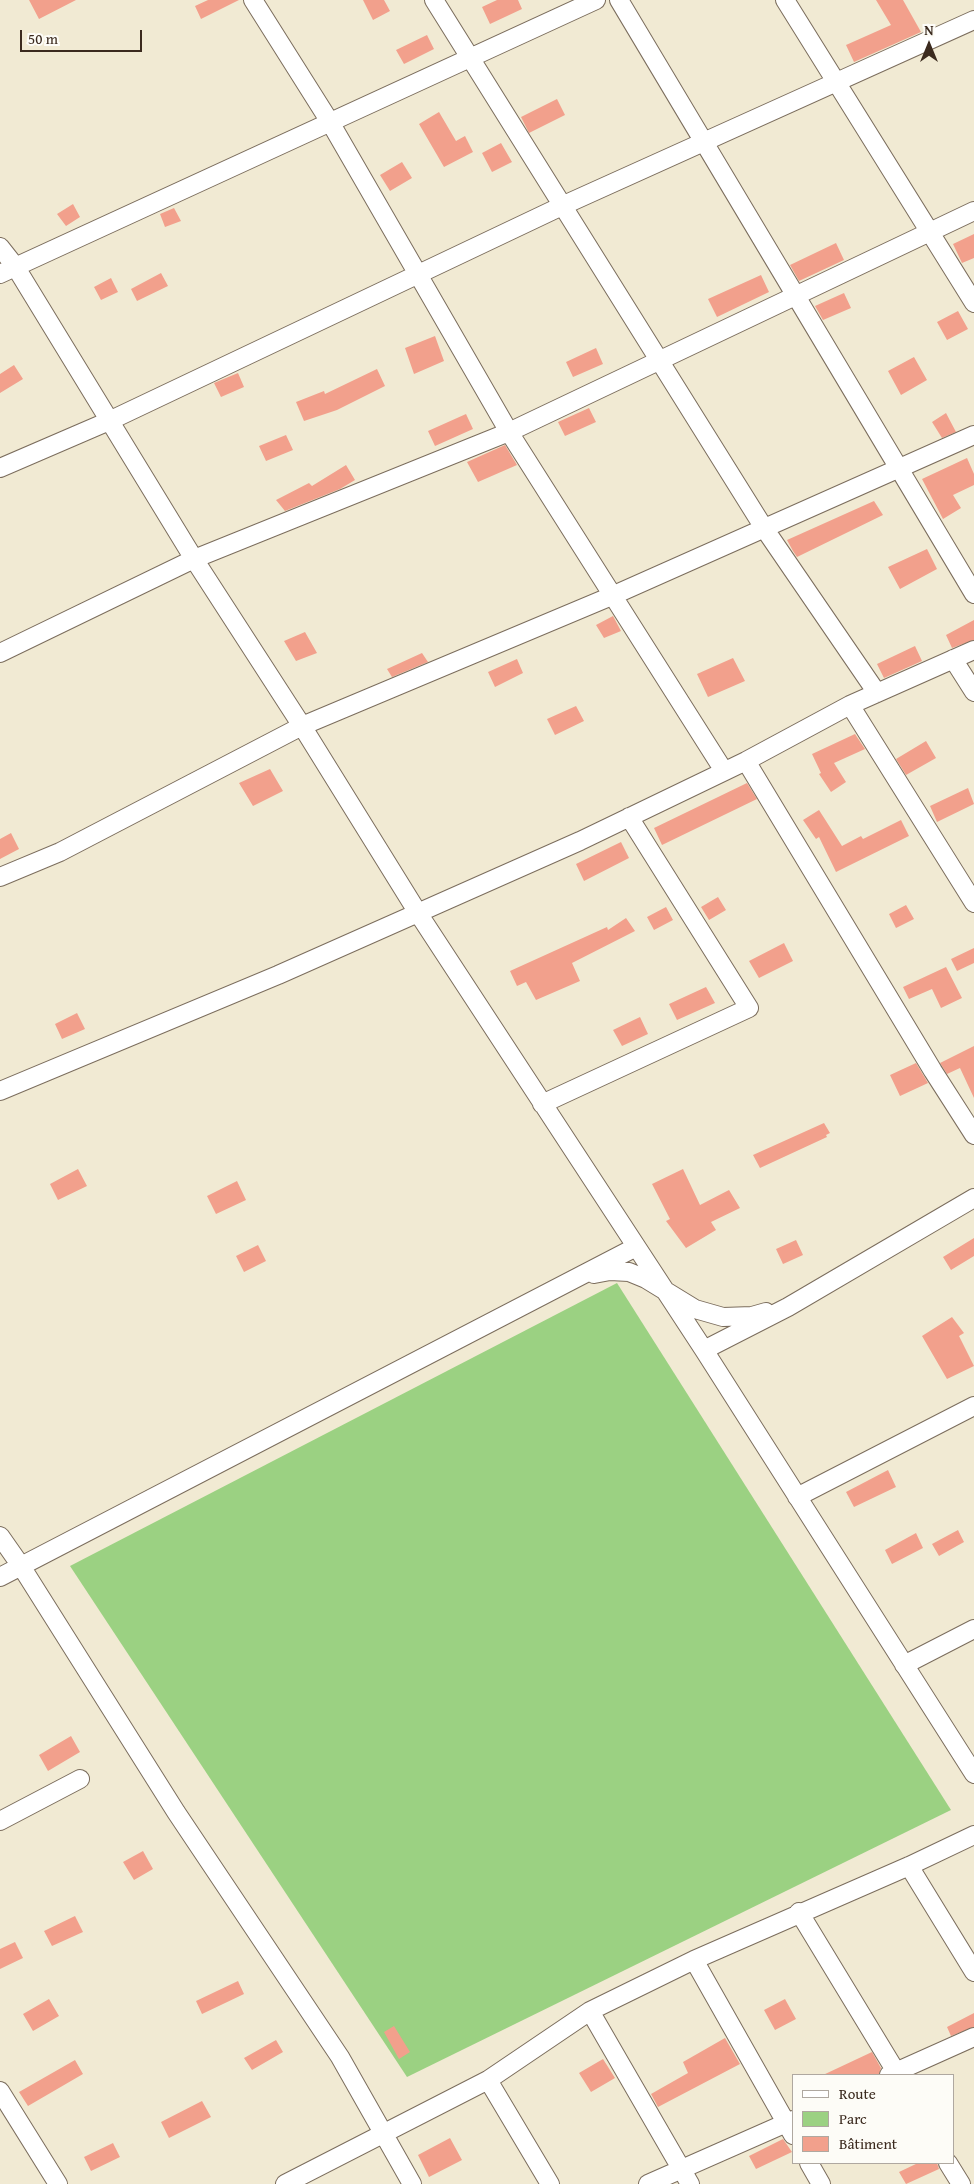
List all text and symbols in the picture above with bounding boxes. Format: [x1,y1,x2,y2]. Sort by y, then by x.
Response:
scale bar [22,20,145,52]
north arrow [904,20,954,70]
text: N [924,20,934,40]
text: 50 m [28,28,58,49]
legend [792,2074,954,2164]
text: Route [839,2083,876,2104]
text: Parc [839,2108,867,2129]
text: Bâtiment [839,2133,897,2154]

